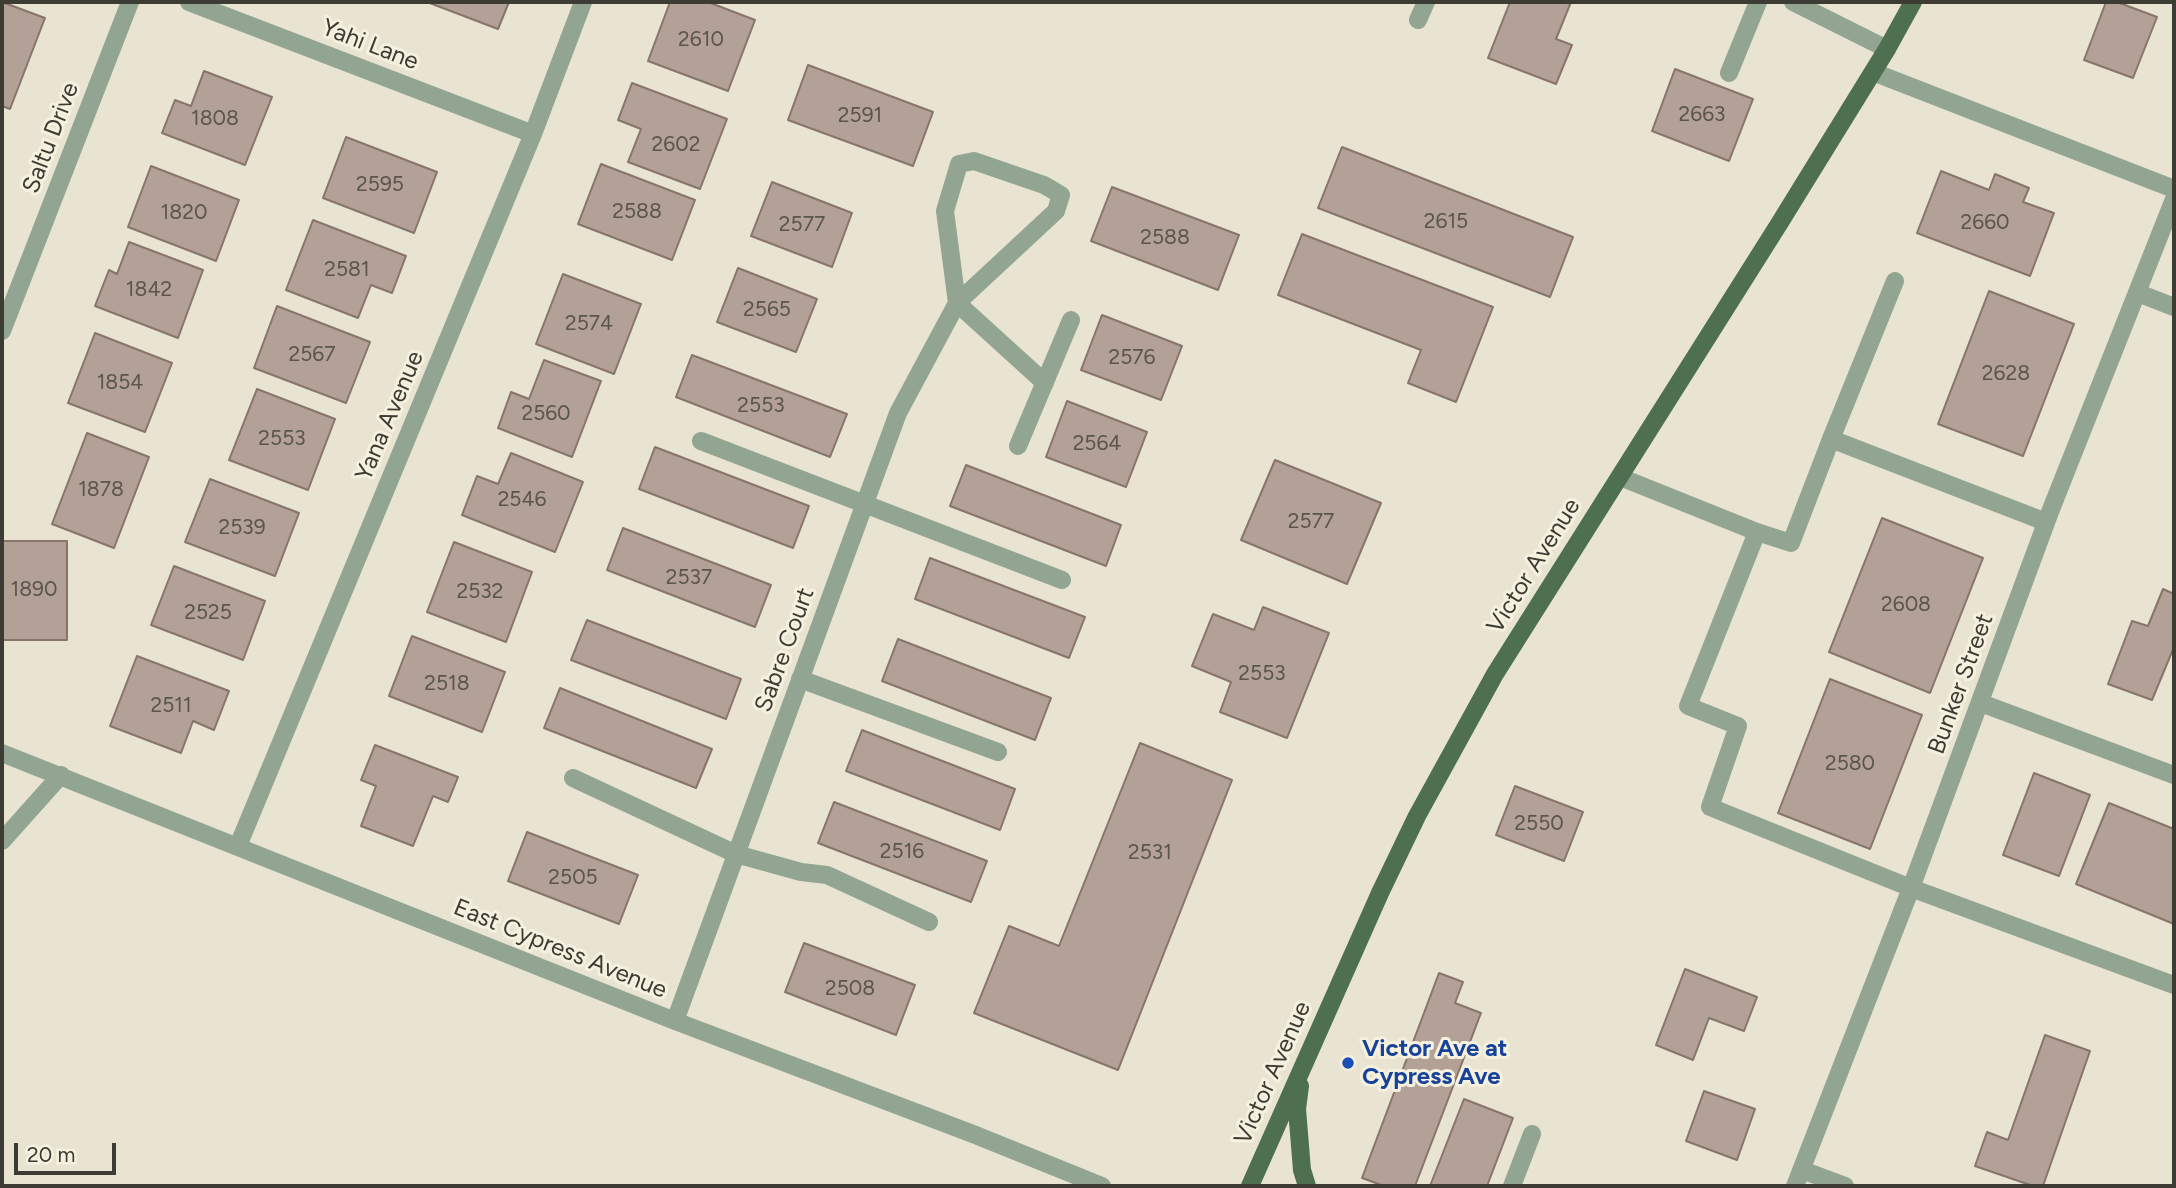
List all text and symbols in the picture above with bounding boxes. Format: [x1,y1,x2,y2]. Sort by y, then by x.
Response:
street label: Yahi Lane [318,13,422,77]
house number: 2610 [678,27,724,53]
street label: Saltu Drive [17,79,85,197]
house number: 2663 [1679,102,1725,128]
house number: 2591 [838,103,882,129]
house number: 1808 [191,106,239,132]
house number: 2602 [652,132,700,158]
house number: 2595 [356,172,404,198]
house number: 2588 [612,199,662,225]
house number: 1820 [161,200,207,226]
house number: 2615 [1424,209,1468,235]
house number: 2660 [1961,210,2009,236]
house number: 2577 [779,212,825,238]
house number: 2588 [1140,225,1190,251]
house number: 2581 [324,257,370,283]
house number: 1842 [126,277,172,303]
house number: 2565 [743,297,791,323]
house number: 2574 [565,311,613,337]
house number: 2567 [289,342,335,368]
house number: 2576 [1109,345,1155,371]
street label: Yana Avenue [350,347,430,485]
house number: 2628 [1982,361,2030,387]
house number: 1854 [97,370,143,396]
house number: 2553 [737,393,785,419]
house number: 2560 [521,401,571,427]
house number: 2553 [258,426,306,452]
house number: 2564 [1073,431,1121,457]
house number: 1878 [78,477,124,503]
house number: 2546 [498,487,546,513]
street label: Victor Avenue [1481,493,1587,639]
house number: 2577 [1288,509,1334,535]
house number: 2539 [218,515,266,541]
house number: 2537 [666,565,712,591]
house number: 1890 [11,577,57,603]
house number: 2532 [457,579,503,605]
street label: Sabre Court [749,584,821,716]
house number: 2608 [1881,592,1931,618]
house number: 2525 [184,600,232,626]
street label: Bunker Street [1922,610,2000,758]
house number: 2553 [1238,661,1286,687]
house number: 2518 [424,671,470,697]
house number: 2511 [150,693,192,719]
house number: 2580 [1825,751,1875,777]
house number: 2550 [1514,811,1564,837]
house number: 2516 [880,839,924,865]
house number: 2531 [1128,840,1172,866]
house number: 2505 [548,865,598,891]
street label: East Cypress Avenue [449,893,671,1005]
house number: 2508 [825,976,875,1002]
street label: Victor Avenue [1229,997,1317,1149]
place label: Victor Ave at Cypress Ave [1362,1035,1507,1091]
marker: Victor Ave at Cypress Ave [1340,1055,1356,1071]
scale bar [18,1128,119,1172]
text: 20 m [27,1142,75,1167]

